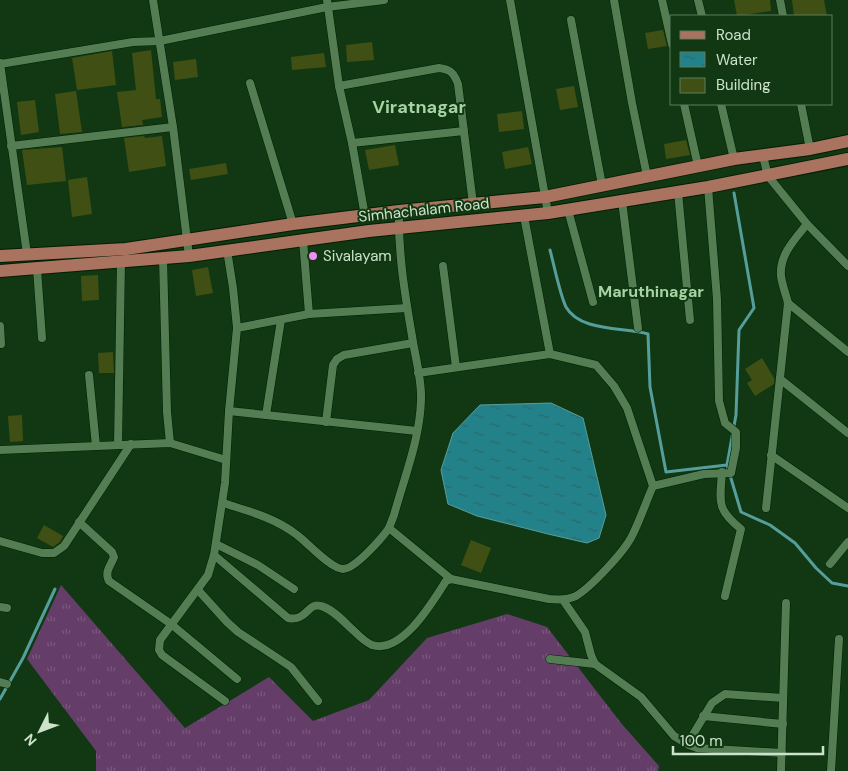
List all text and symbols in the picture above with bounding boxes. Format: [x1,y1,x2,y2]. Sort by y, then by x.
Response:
legend [670,15,833,105]
text: Road [716,25,751,45]
text: Water [716,50,758,70]
text: Building [716,75,771,95]
district label: Viratnagar [372,95,466,119]
street label: Simhachalam Road [358,193,490,227]
place label: Sivalayam [323,246,392,266]
marker: Sivalayam [307,250,319,262]
district label: Maruthinagar [598,281,704,302]
north arrow [15,706,65,756]
scale bar [673,724,823,756]
text: N [20,730,40,750]
text: 100 m [680,731,723,751]

